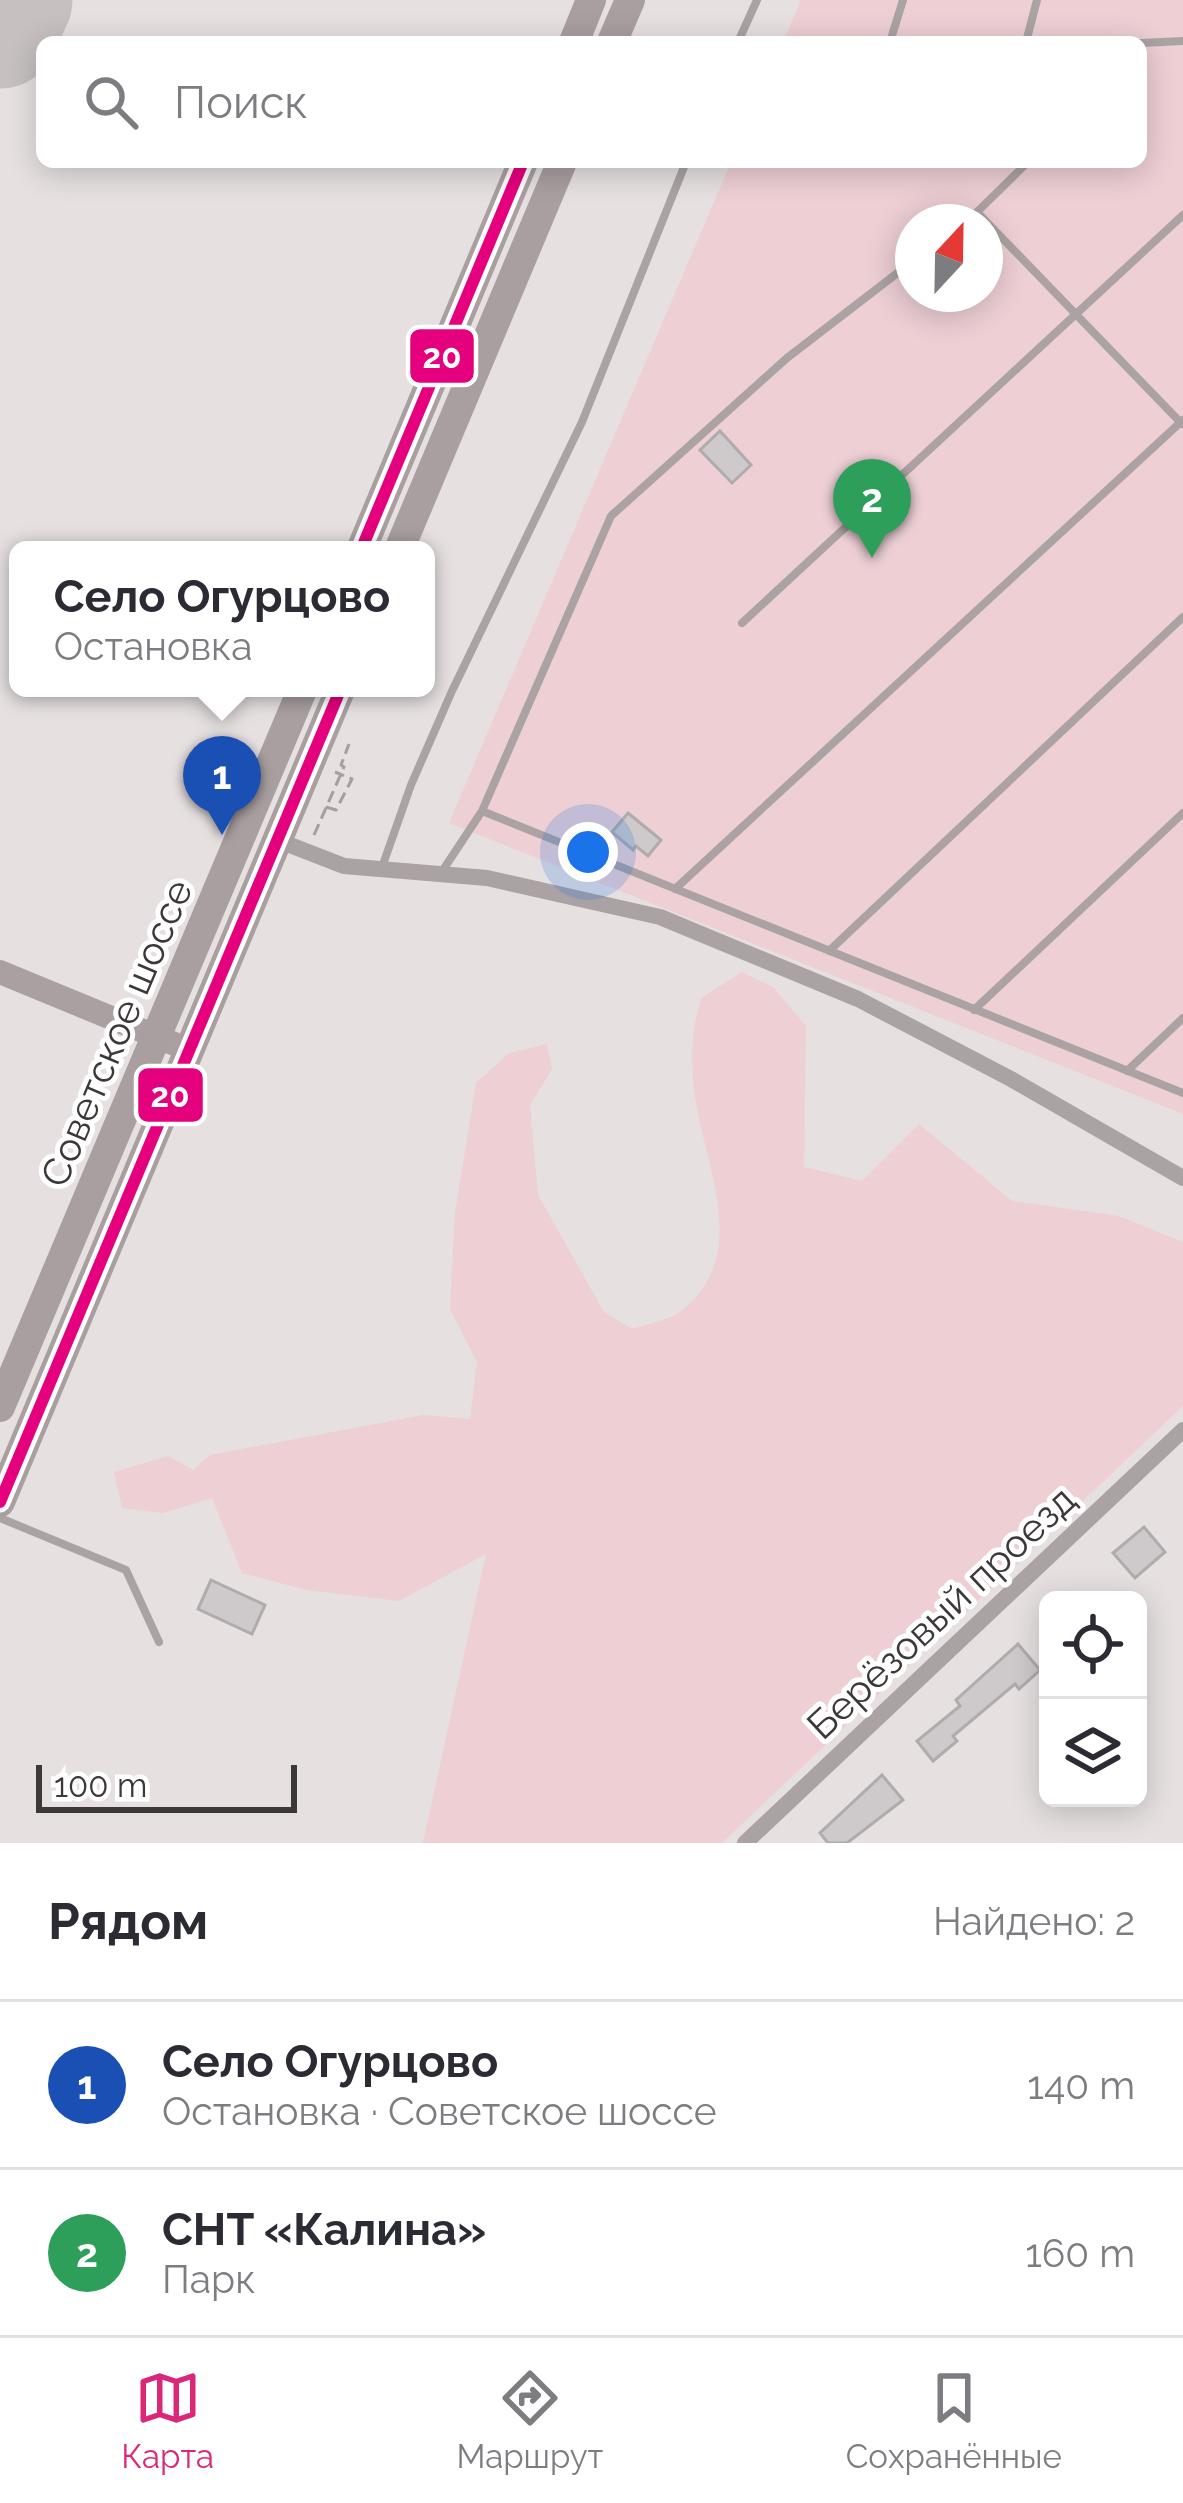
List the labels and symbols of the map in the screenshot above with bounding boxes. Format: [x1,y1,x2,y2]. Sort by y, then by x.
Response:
north arrow [895,204,1003,312]
line badge: 20 [408,327,476,385]
text: 20 [423,337,461,376]
pin: 2 [833,459,911,558]
pin: 1 [183,736,261,835]
your location [558,822,618,882]
street label: Советское шоссе [31,873,201,1193]
line badge: 20 [136,1066,205,1124]
text: 20 [151,1076,189,1115]
street label: Берёзовый проезд [797,1476,1085,1748]
scale bar [36,1759,297,1812]

